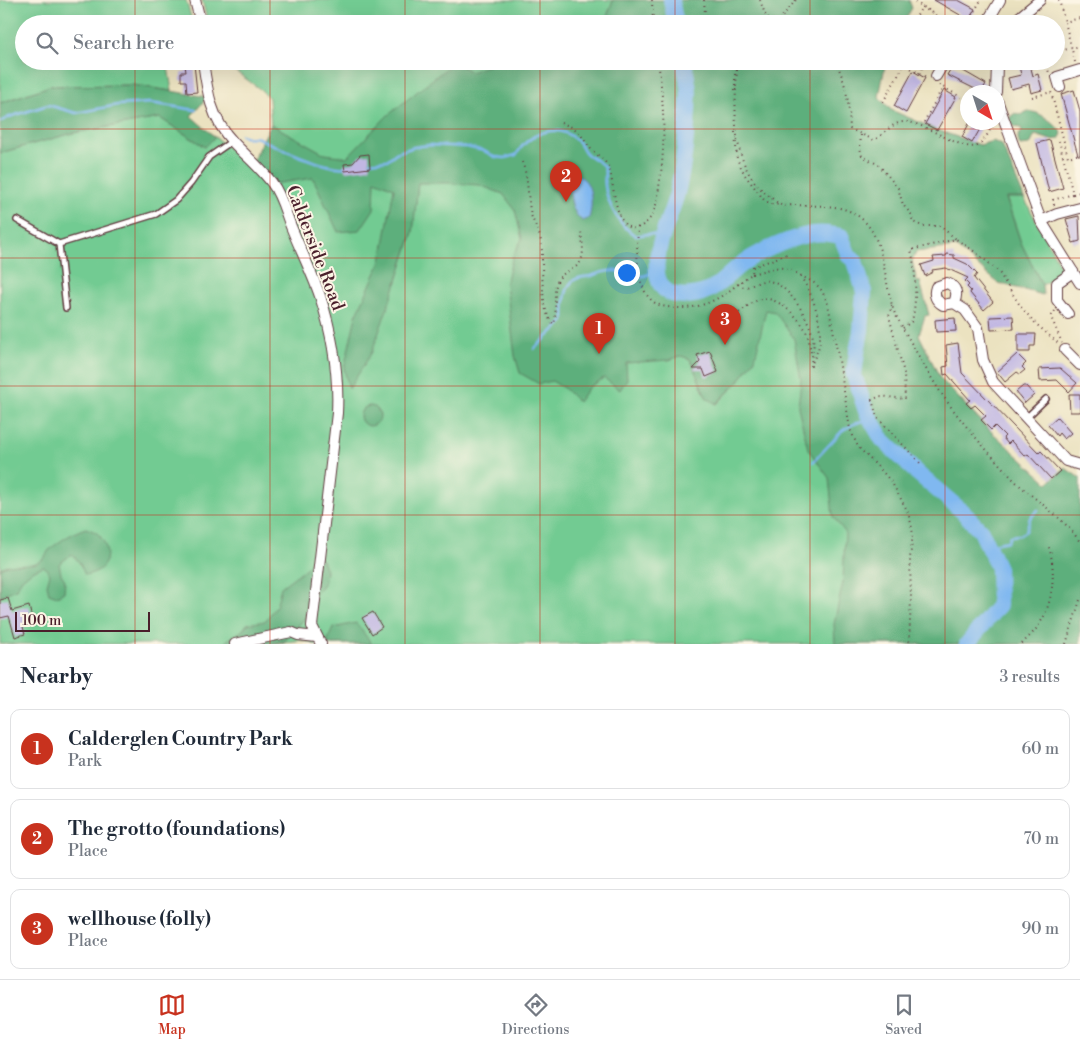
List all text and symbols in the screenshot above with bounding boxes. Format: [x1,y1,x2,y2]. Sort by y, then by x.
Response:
search box [15,15,1065,70]
icon: search [33,29,61,57]
text: Search here [73,31,174,55]
north arrow [960,85,1005,130]
pin: 2 [550,161,582,202]
street label: Calderside Road [281,182,350,315]
your location [614,260,640,286]
pin: 3 [709,304,741,345]
pin: 1 [583,313,615,354]
scale bar [15,609,150,632]
text: 100 m [22,612,61,630]
text: Nearby [20,664,93,690]
text: 3 results [999,667,1060,687]
text: Calderglen Country Park [68,727,293,751]
text: 1 [33,739,41,759]
text: 60 m [1021,739,1059,759]
text: Park [68,751,101,771]
text: The grotto (foundations) [68,817,285,841]
text: 2 [32,829,42,849]
text: 70 m [1023,829,1059,849]
text: Place [68,841,108,861]
text: wellhouse (folly) [68,907,211,931]
text: 3 [32,919,42,939]
text: 90 m [1021,919,1059,939]
text: Place [68,931,108,951]
tab: Map [158,991,186,1039]
tab: Directions [502,991,569,1039]
tab: Saved [885,991,922,1039]

